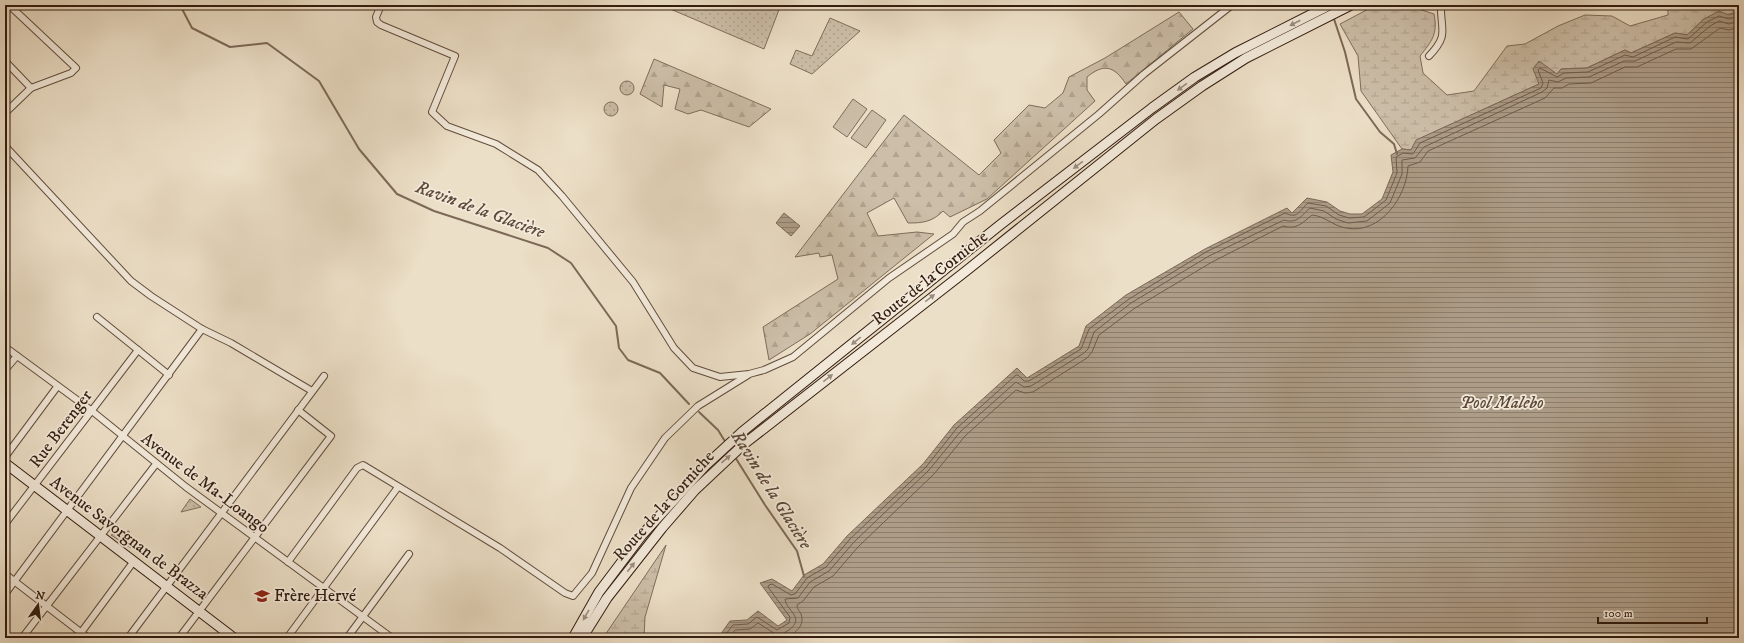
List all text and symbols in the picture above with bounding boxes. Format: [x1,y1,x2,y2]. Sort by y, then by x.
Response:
one-way arrow [1289,20,1301,26]
one-way arrow [1177,83,1187,91]
one-way arrow [1073,160,1083,168]
water label: Ravin de la Glacière [412,176,548,244]
street label: Route de la Corniche [868,226,992,330]
one-way arrow [925,294,936,303]
one-way arrow [850,337,861,346]
one-way arrow [822,374,833,382]
street label: Rue Berenger [25,385,98,472]
water label: Pool Malebo [1460,392,1544,414]
water label: Ravin de la Glacière [725,426,817,554]
street label: Avenue de Ma-Loango [137,428,273,538]
street label: Route de la Corniche [609,446,719,566]
one-way arrow [721,455,732,464]
street label: Avenue Savorgnan de Brazza [45,471,213,605]
one-way arrow [626,561,635,572]
north arrow [18,585,58,625]
place label: Frère Hervé [274,585,356,607]
school or university icon: Frère Hervé [253,587,271,605]
text: N [34,588,46,604]
scale bar [1598,599,1707,625]
text: 100 m [1604,606,1633,621]
one-way arrow [583,609,590,621]

